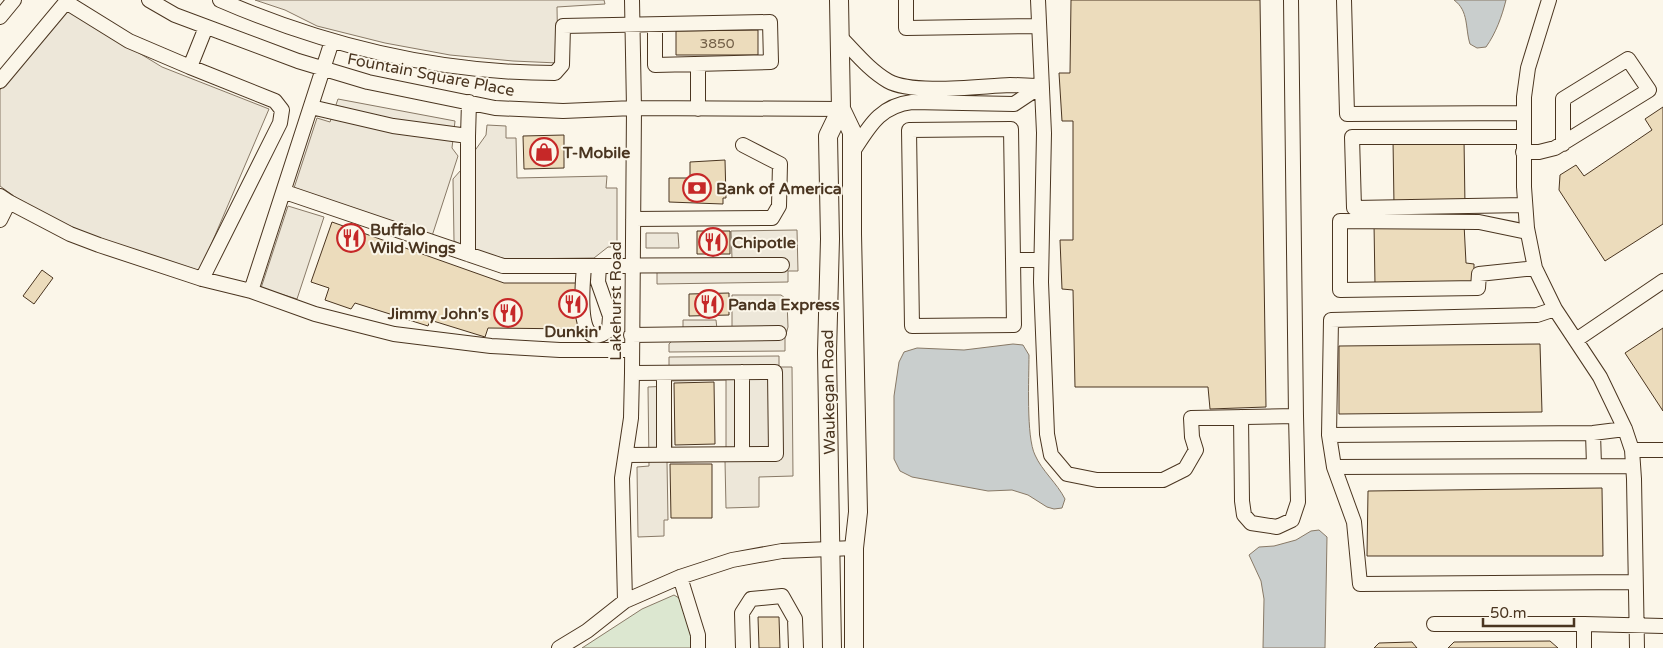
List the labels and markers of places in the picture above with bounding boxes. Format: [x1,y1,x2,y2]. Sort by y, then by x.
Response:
shop icon: T-Mobile [529,137,559,167]
place label: T-Mobile [562,143,630,163]
bank icon: Bank of America [682,173,712,203]
place label: Bank of America [716,179,842,199]
place label: Buffalo Wild Wings [370,220,456,258]
restaurant icon: Buffalo Wild Wings [336,223,366,253]
restaurant icon: Chipotle [698,227,728,257]
place label: Chipotle [732,233,796,253]
restaurant icon: Dunkin' [558,289,588,319]
restaurant icon: Panda Express [694,289,724,319]
place label: Panda Express [728,295,840,315]
restaurant icon: Jimmy John's [493,298,523,328]
place label: Jimmy John's [387,304,489,324]
place label: Dunkin' [544,322,602,342]

